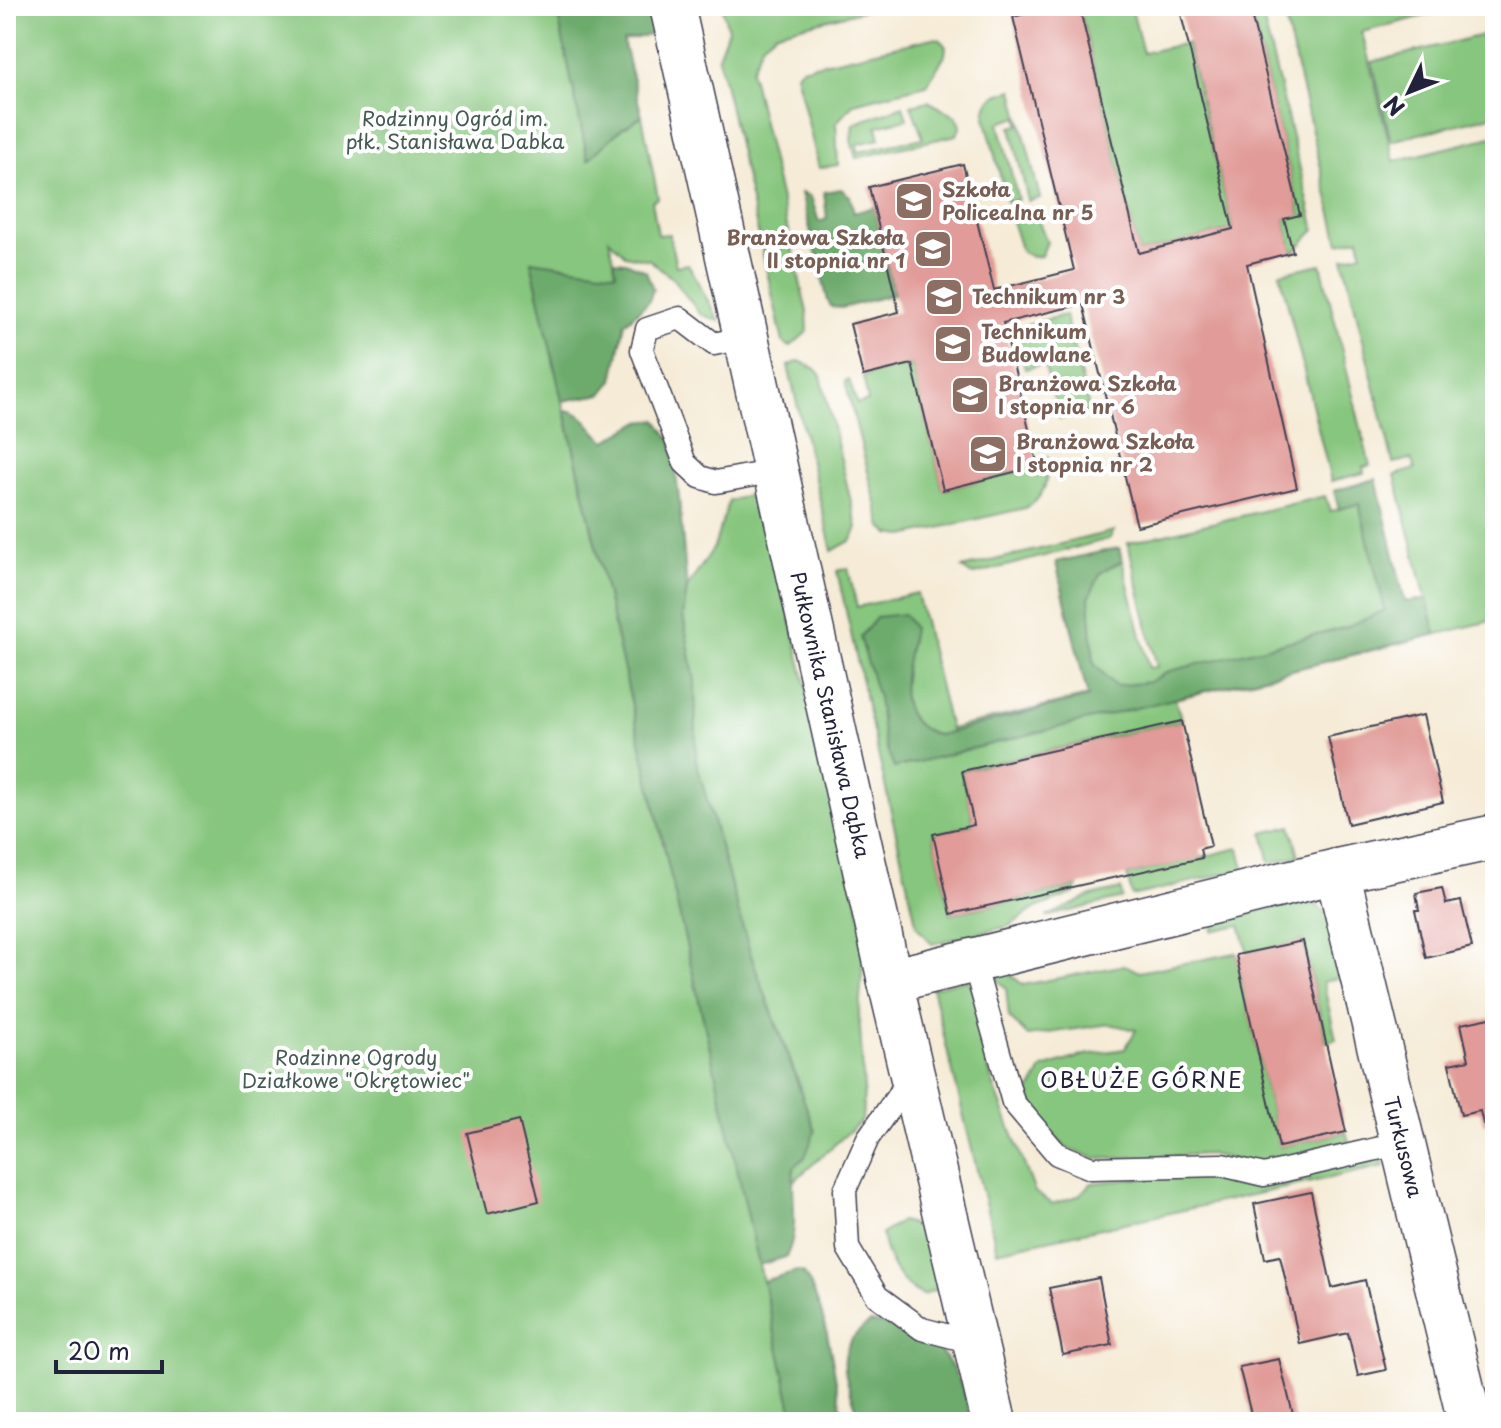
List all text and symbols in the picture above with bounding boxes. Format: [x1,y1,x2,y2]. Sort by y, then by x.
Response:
north arrow [1369,52,1449,132]
text: N [1375,89,1411,124]
park label: Rodzinny Ogród im. płk. Stanisława Dabka [346,103,565,156]
place label: Szkoła Policealna nr 5 [942,174,1094,227]
school or university icon: Szkoła Policealna nr 5 [893,180,935,222]
place label: Branżowa Szkoła II stopnia nr 1 [726,222,905,275]
school or university icon: Branżowa Szkoła II stopnia nr 1 [912,228,954,270]
school or university icon: Technikum nr 3 [923,276,965,318]
place label: Technikum nr 3 [972,281,1125,311]
place label: Technikum Budowlane [981,316,1091,369]
school or university icon: Technikum Budowlane [932,323,974,365]
place label: Branżowa Szkoła I stopnia nr 6 [998,368,1177,421]
school or university icon: Branżowa Szkoła I stopnia nr 6 [949,374,991,416]
place label: Branżowa Szkoła I stopnia nr 2 [1016,426,1195,479]
school or university icon: Branżowa Szkoła I stopnia nr 2 [967,433,1009,475]
street label: Pułkownika Stanisława Dąbka [783,569,879,862]
park label: Rodzinne Ogrody Działkowe "Okrętowiec" [242,1042,470,1095]
district label: OBŁUŻE GÓRNE [1040,1062,1244,1095]
street label: Turkusowa [1377,1093,1431,1201]
scale bar [56,1324,162,1374]
text: 20 m [68,1332,130,1368]

